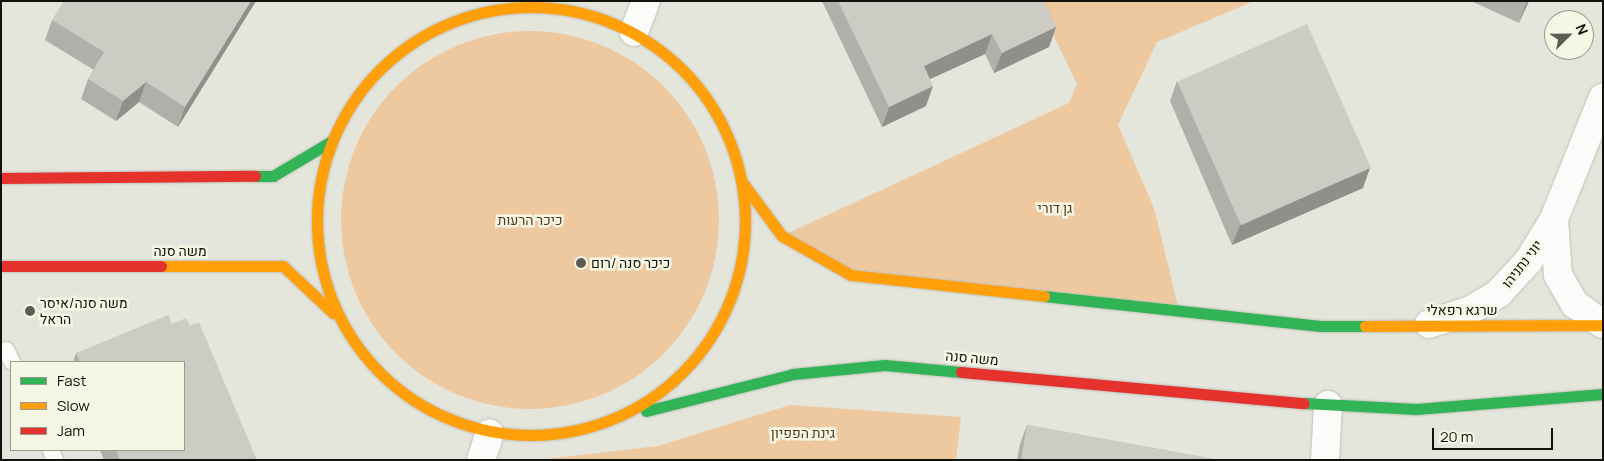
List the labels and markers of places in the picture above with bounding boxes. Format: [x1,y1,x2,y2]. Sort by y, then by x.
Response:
place label: כיכר סנה /רום [591,255,670,271]
marker: כיכר סנה /רום [575,257,587,269]
place label: משה סנה/איסר הראל [40,295,128,328]
marker: משה סנה/איסר הראל [24,305,36,317]

